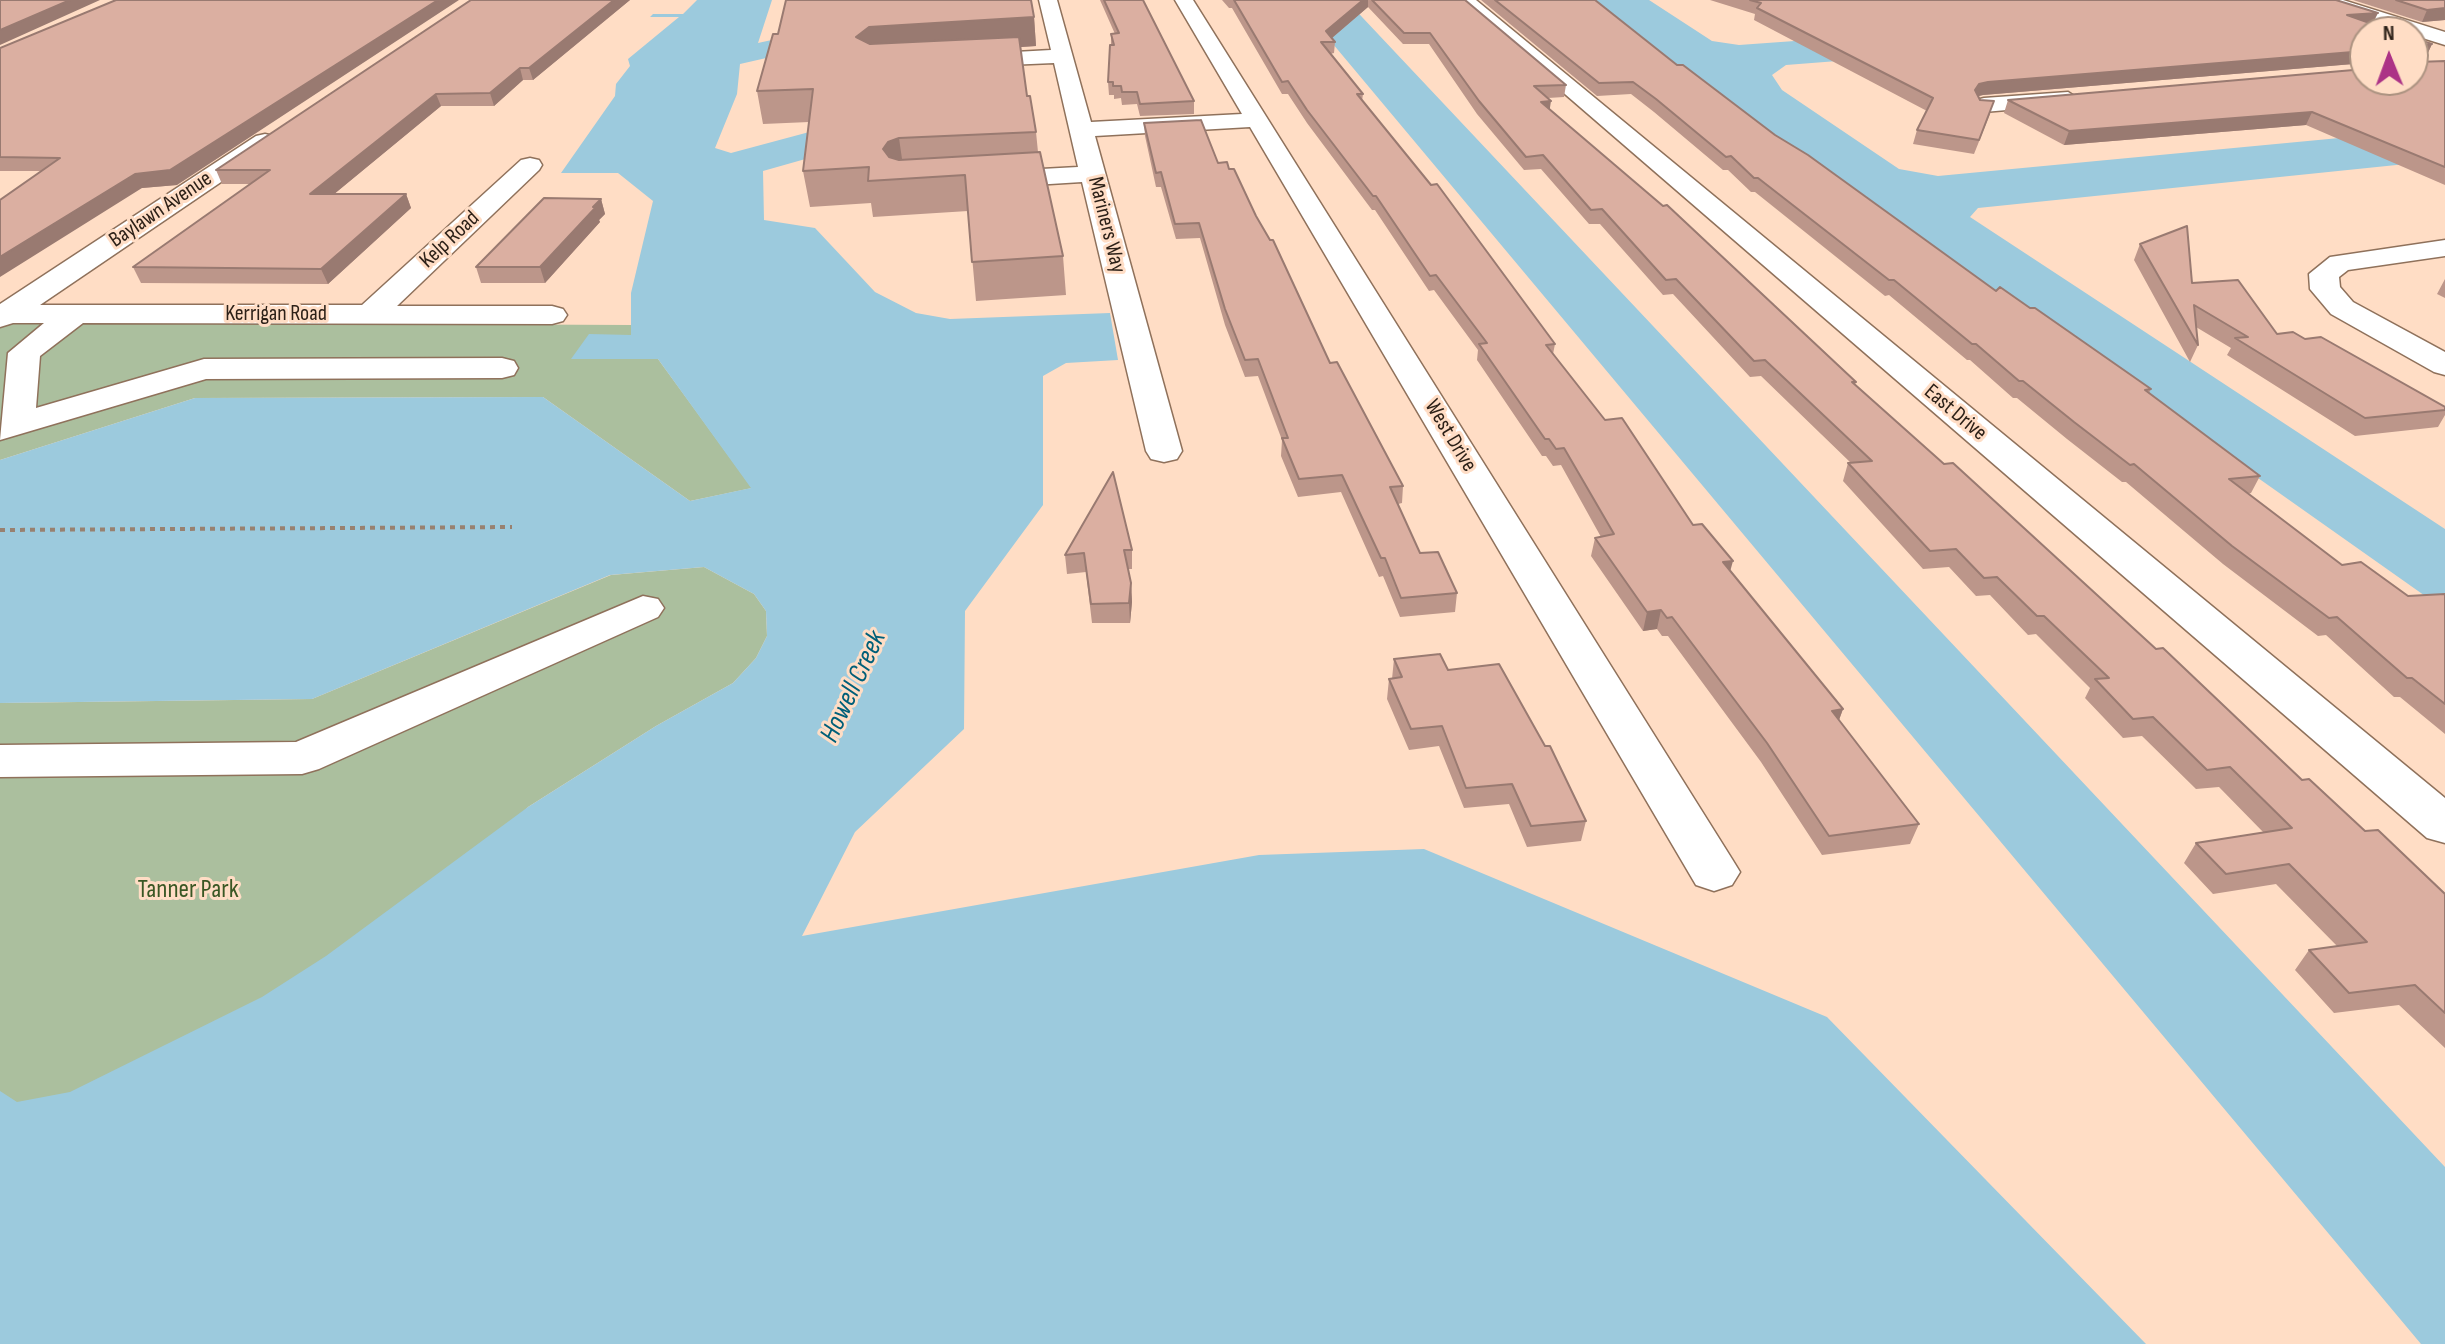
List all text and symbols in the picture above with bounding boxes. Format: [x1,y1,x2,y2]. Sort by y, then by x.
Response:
north arrow [2349,16,2429,96]
text: N [2382,20,2395,47]
street label: Baylawn Avenue [105,166,217,254]
street label: Mariners Way [1081,174,1131,276]
street label: Kelp Road [415,206,485,274]
street label: Kerrigan Road [225,301,327,327]
street label: East Drive [1918,379,1992,447]
street label: West Drive [1418,395,1482,477]
water label: Howell Creek [814,626,894,748]
park label: Tanner Park [137,874,239,906]

